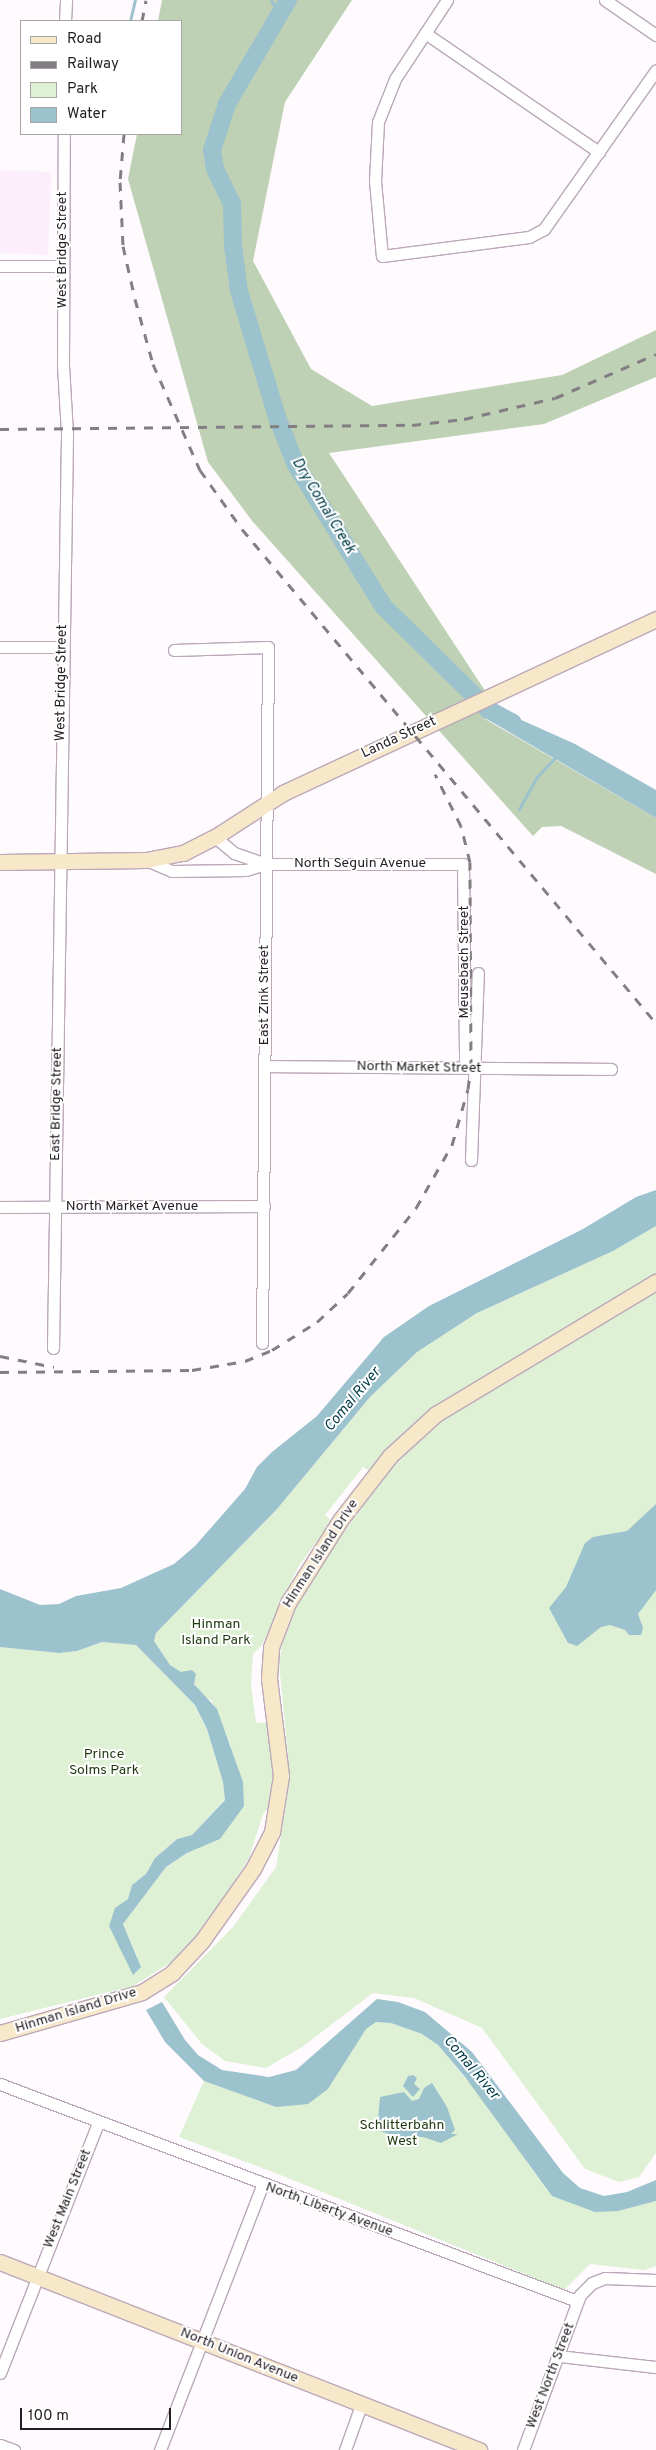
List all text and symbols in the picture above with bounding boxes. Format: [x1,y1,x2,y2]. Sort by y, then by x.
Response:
legend [20,20,182,135]
text: Road [67,30,102,49]
text: Railway [67,55,119,74]
text: Park [67,80,98,99]
text: Water [67,105,106,124]
street label: West Bridge Street [55,191,71,309]
water label: Dry Comal Creek [287,455,359,557]
street label: West Bridge Street [53,624,71,742]
street label: Landa Street [359,713,439,763]
street label: North Seguin Avenue [294,856,426,872]
street label: Meusebach Street [457,905,473,1019]
street label: East Zink Street [257,945,273,1045]
street label: East Bridge Street [48,1047,66,1161]
street label: North Market Street [356,1059,482,1077]
street label: North Market Avenue [65,1199,199,1215]
water label: Comal River [321,1364,385,1436]
street label: Hinman Island Drive [280,1497,362,1611]
park label: Hinman Island Park [181,1617,251,1650]
park label: Prince Solms Park [69,1747,139,1780]
street label: Hinman Island Drive [13,1985,139,2037]
water label: Comal River [439,2032,503,2104]
park label: Schlitterbahn West [360,2118,444,2150]
street label: West Main Street [40,2147,96,2251]
street label: North Liberty Avenue [263,2179,395,2241]
street label: West North Street [523,2321,579,2431]
street label: North Union Avenue [177,2325,301,2387]
scale bar [22,2398,174,2430]
text: 100 m [28,2407,69,2426]

